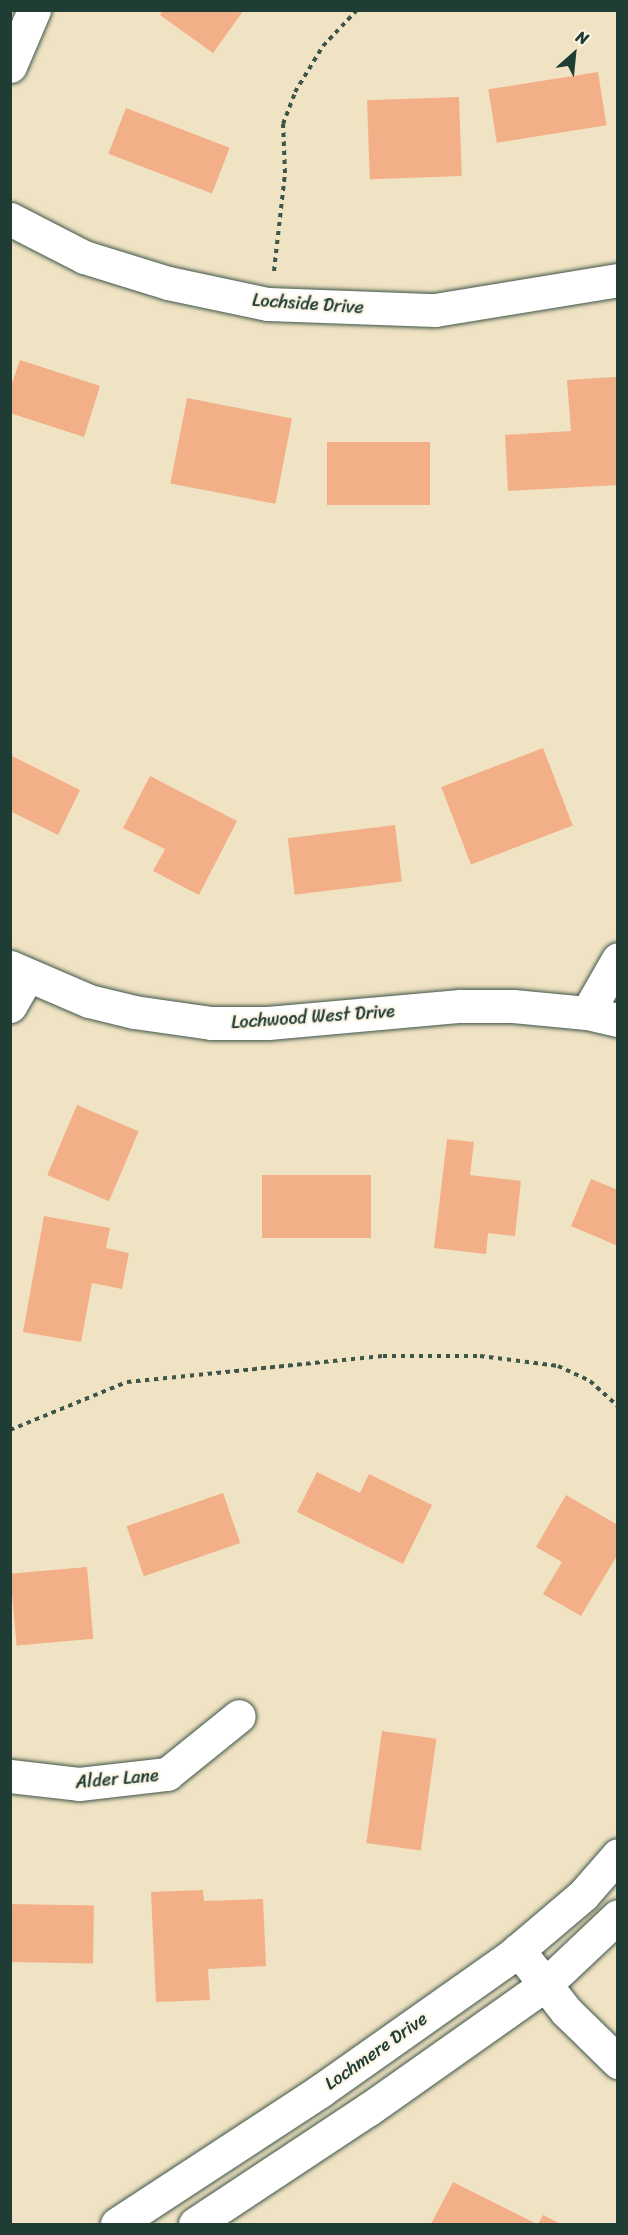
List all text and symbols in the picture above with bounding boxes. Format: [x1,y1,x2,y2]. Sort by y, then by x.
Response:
text: N [571,22,594,53]
north arrow [544,24,604,84]
street label: Lochside Drive [251,289,365,319]
street label: Lochwood West Drive [230,1000,396,1034]
street label: Alder Lane [74,1765,160,1793]
street label: Lochmere Drive [320,2008,432,2094]

